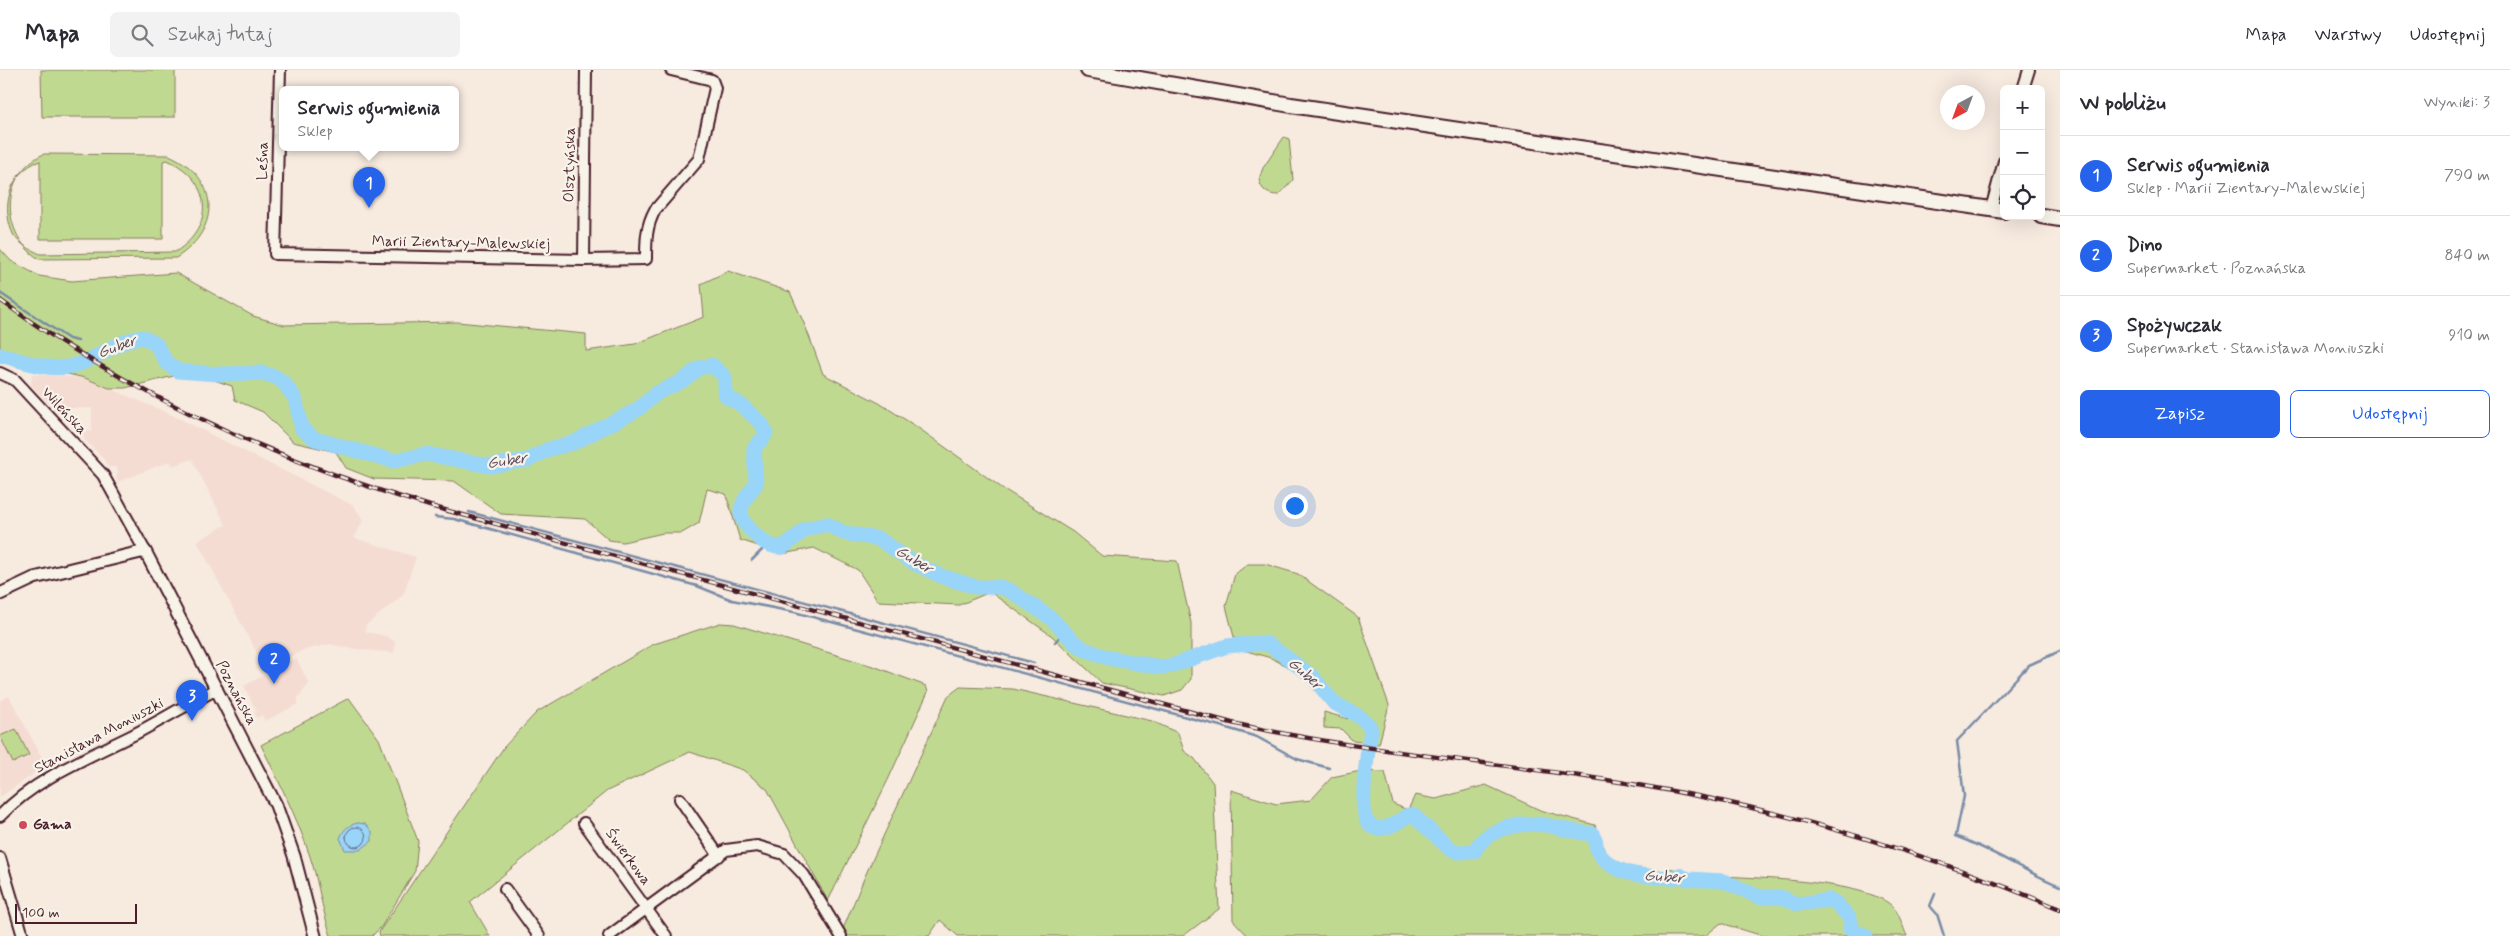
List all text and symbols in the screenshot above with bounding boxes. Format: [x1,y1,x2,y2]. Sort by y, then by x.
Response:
search box [110,12,460,57]
text: Mapa [25,19,80,50]
icon: search [128,21,156,49]
text: Szukaj tutaj [168,22,273,47]
text: Mapa [2246,23,2287,47]
text: Warstwy [2315,23,2382,47]
text: Udostępnij [2410,23,2485,47]
north arrow [1940,85,1985,130]
map controls [2000,85,2045,220]
button: + [2000,85,2045,130]
popup [279,86,459,151]
text: W pobliżu [2080,89,2166,117]
text: Wyniki: 3 [2424,92,2490,113]
text: Serwis ogumienia [298,96,440,121]
text: Sklep [298,121,333,142]
street label: Olsztyńska [559,127,581,203]
button: − [2000,130,2045,175]
street label: Leśna [253,141,273,180]
text: Serwis ogumienia [2127,153,2270,178]
text: 1 [2092,165,2100,186]
text: 790 m [2444,165,2490,186]
pin: 1 [353,167,385,208]
button: locate [2000,175,2045,220]
text: Sklep · Marii Zientary-Malewskiej [2127,178,2365,199]
street label: Marii Zientary-Malewskiej [372,231,550,255]
text: Dino [2127,233,2162,258]
text: 2 [2092,245,2100,266]
text: 840 m [2445,245,2490,266]
text: Supermarket · Poznańska [2127,258,2306,279]
text: Spożywczak [2127,313,2222,338]
text: 3 [2092,325,2100,346]
text: 910 m [2449,325,2490,346]
water label: Guber [95,330,141,364]
text: Supermarket · Stanisława Moniuszki [2127,338,2384,359]
street label: Wileńska [37,383,91,439]
button: Zapisz [2080,390,2280,438]
button: Udostępnij [2290,390,2490,438]
water label: Guber [486,448,530,474]
your location [1282,493,1308,519]
water label: Guber [891,541,938,580]
pin: 2 [258,643,290,684]
water label: Guber [1283,653,1329,697]
street label: Poznańska [211,657,262,729]
pin: 3 [176,680,208,721]
street label: Stanisława Moniuszki [31,693,167,779]
place label: Gama [33,815,72,835]
marker: Gama [17,819,29,831]
street label: Świerkowa [601,824,656,890]
water label: Guber [1643,865,1687,889]
scale bar [15,901,138,924]
text: 100 m [22,904,60,922]

